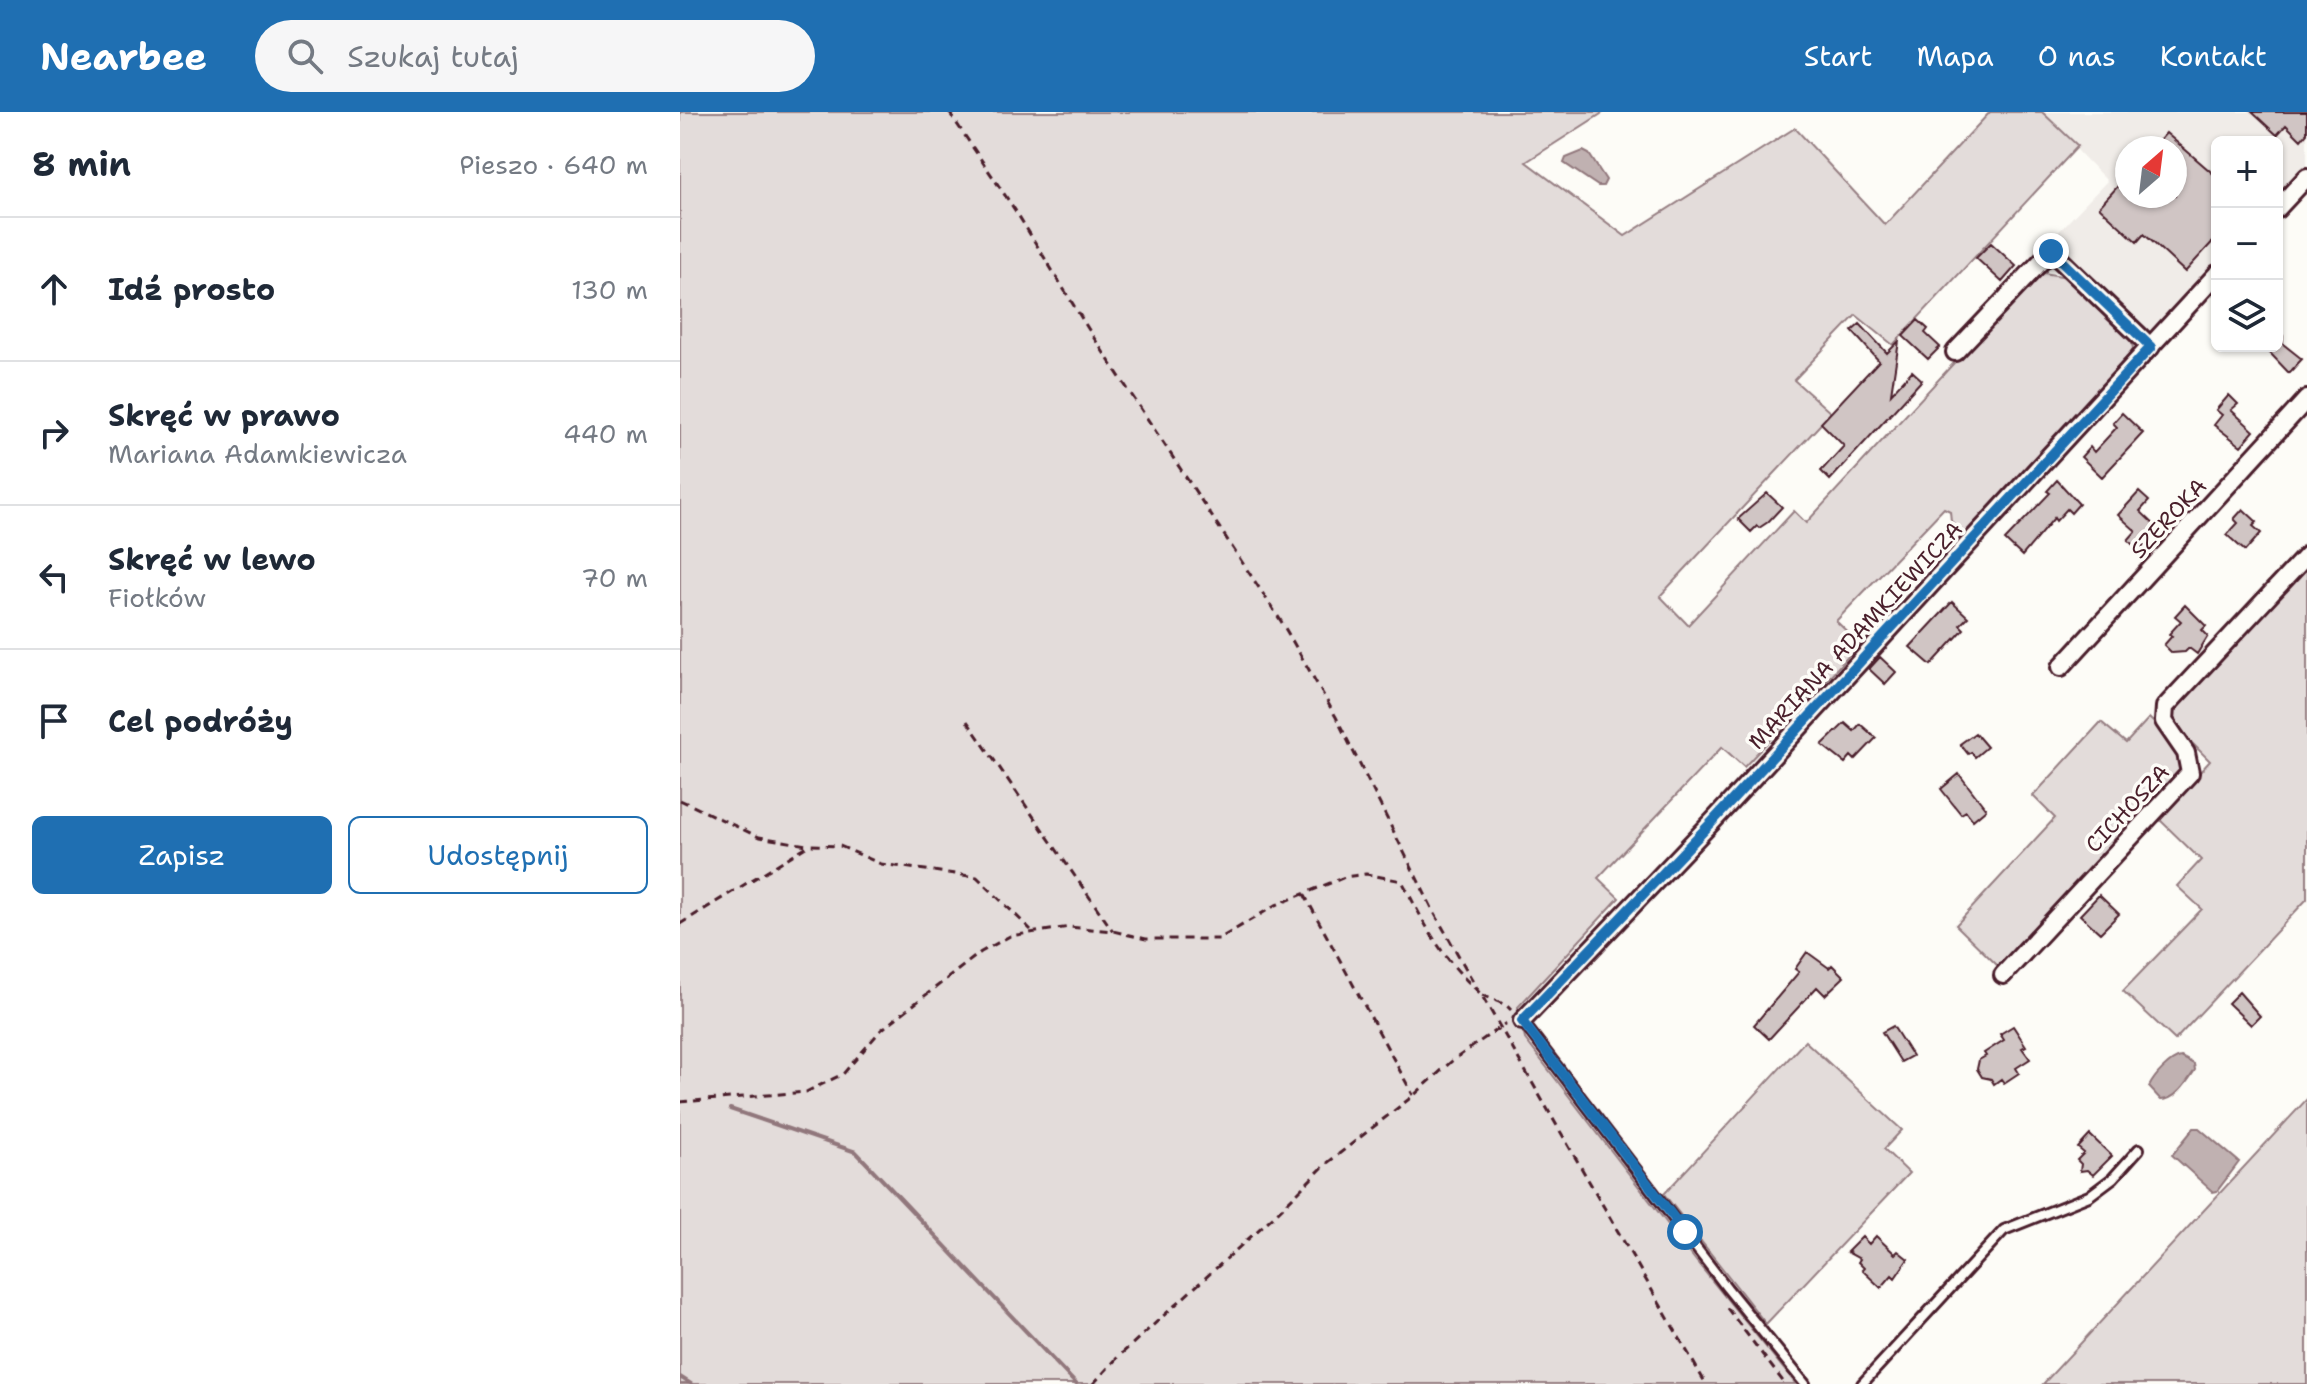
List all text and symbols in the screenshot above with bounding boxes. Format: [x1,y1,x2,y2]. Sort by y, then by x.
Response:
search box [255,20,815,92]
text: Nearbee [40,31,207,82]
icon: search [283,34,327,78]
text: Szukaj tutaj [347,36,519,77]
text: Start [1804,37,1872,75]
text: Mapa [1916,37,1994,75]
text: O nas [2038,37,2116,75]
text: Kontakt [2160,37,2267,75]
north arrow [2115,136,2187,208]
map controls [2211,136,2283,352]
button: + [2211,136,2283,208]
text: 8 min [32,141,131,187]
text: Pieszo · 640 m [459,147,648,182]
button: − [2211,208,2283,280]
route end [2033,233,2069,269]
icon: ahead [32,267,76,311]
text: Idź prosto [108,269,275,310]
text: 130 m [571,272,648,307]
button: layers [2211,280,2283,352]
text: Skręć w prawo [108,395,340,436]
icon: right [32,411,76,455]
text: 440 m [563,416,648,451]
text: Mariana Adamkiewicza [108,436,407,471]
street label: SZEROKA [2124,472,2213,565]
street label: MARIANA ADAMKIEWICZA [1742,515,1969,756]
text: Skręć w lewo [108,539,316,580]
icon: left [32,555,76,599]
text: 70 m [581,560,648,595]
text: Fiołków [108,580,206,615]
icon: arrive [32,699,76,743]
text: Cel podróży [108,701,293,742]
street label: CICHOSZA [2079,758,2176,859]
button: Zapisz [32,816,332,894]
button: Udostępnij [348,816,648,894]
route start [1667,1214,1703,1250]

